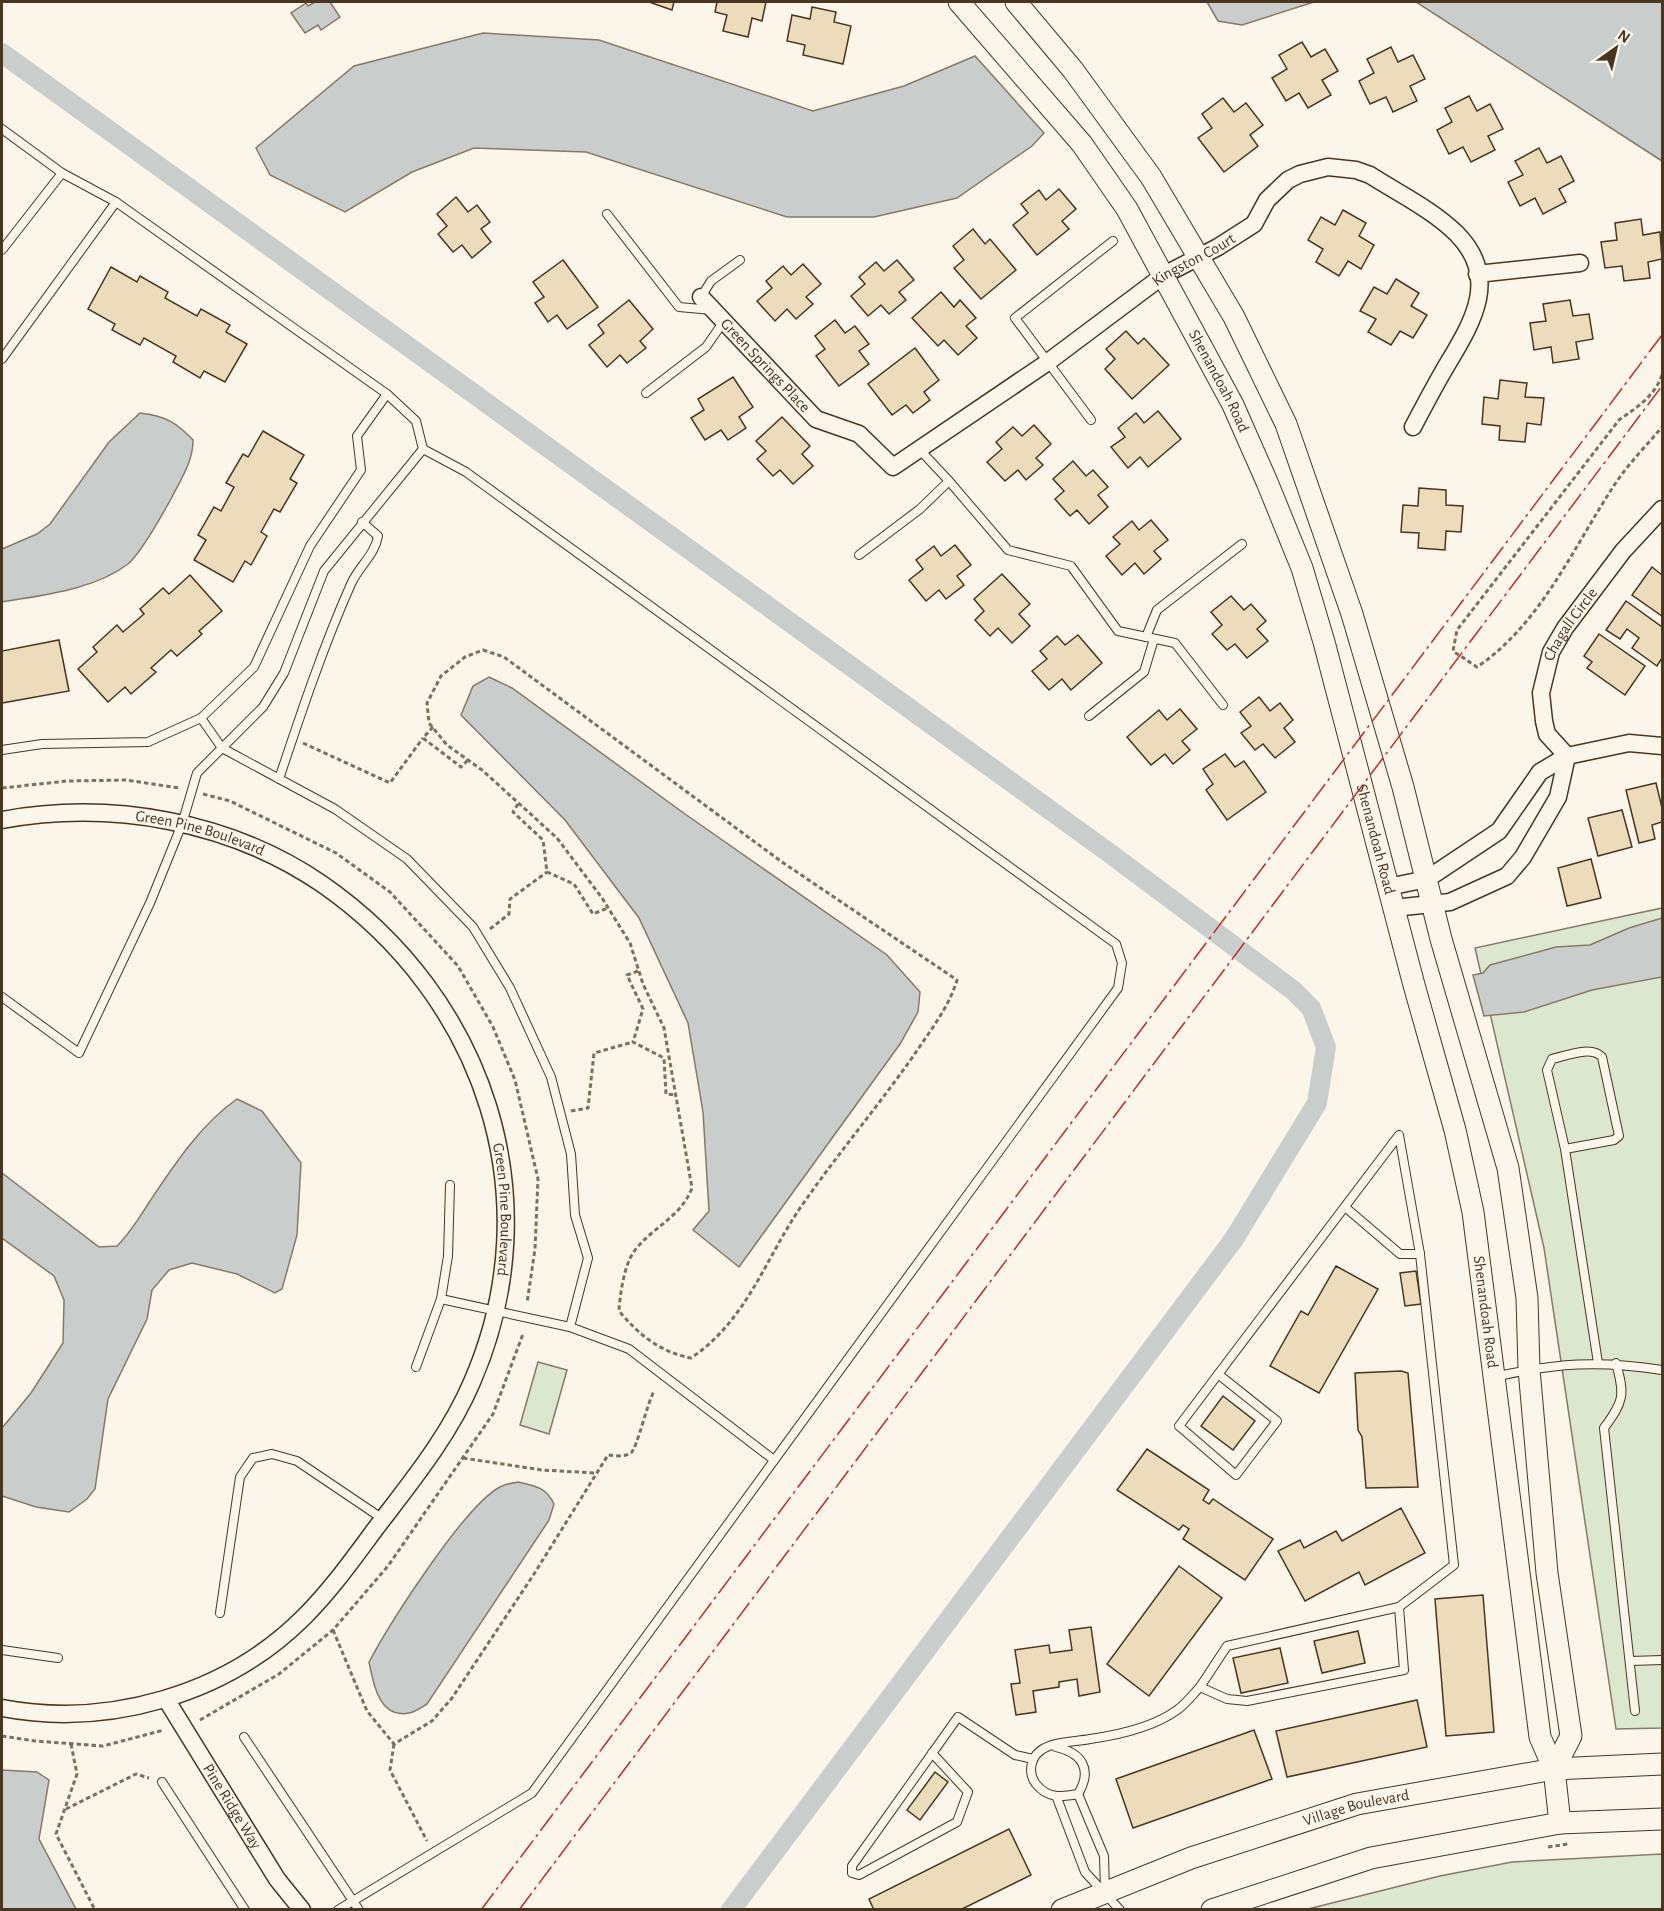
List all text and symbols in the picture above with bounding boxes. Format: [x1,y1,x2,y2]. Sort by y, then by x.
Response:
north arrow [1586,18,1646,78]
text: N [1615,27,1633,46]
street label: Kingston Court [1149,230,1238,289]
street label: Green Springs Place [718,315,813,415]
street label: Shenandoah Road [1186,327,1252,435]
street label: Chagall Circle [1541,585,1600,662]
street label: Shenandoah Road [1354,783,1398,896]
street label: Green Pine Boulevard [135,808,267,859]
street label: Green Pine Boulevard [490,1142,514,1277]
street label: Shenandoah Road [1471,1255,1501,1369]
street label: Pine Ridge Way [200,1761,264,1852]
street label: Village Boulevard [1301,1787,1410,1829]

